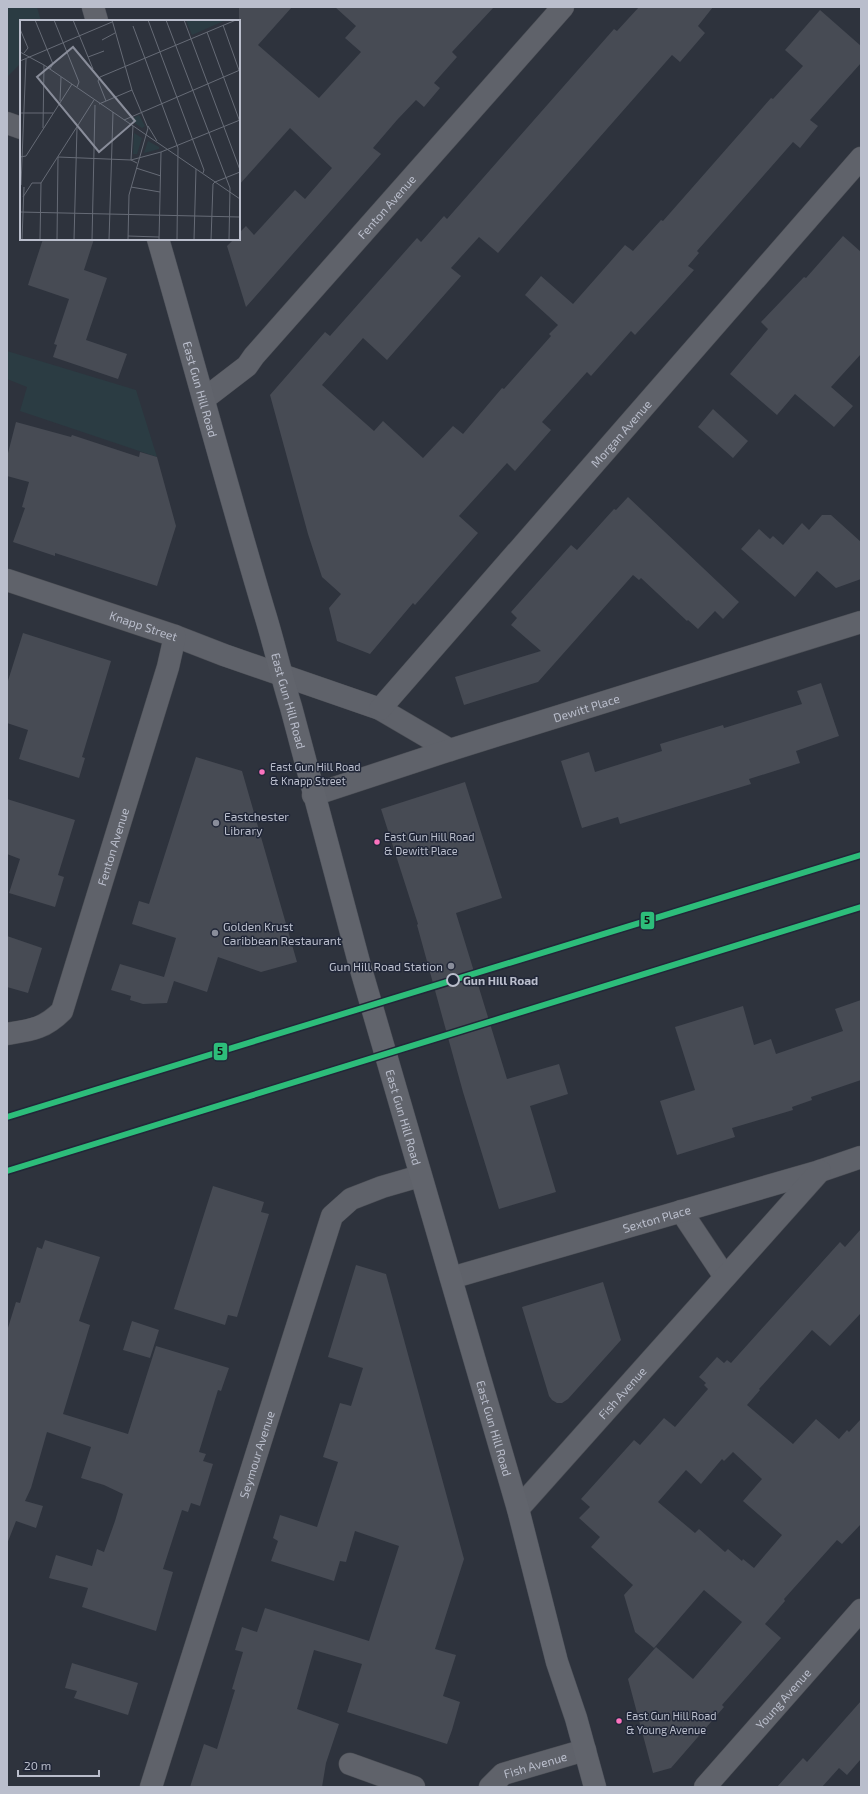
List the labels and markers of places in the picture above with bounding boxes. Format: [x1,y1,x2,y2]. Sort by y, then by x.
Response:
place label: East Gun Hill Road & Knapp Street [270,760,361,787]
marker: East Gun Hill Road & Knapp Street [257,767,267,777]
place label: Eastchester Library [224,809,289,837]
marker: Eastchester Library [211,818,221,828]
place label: East Gun Hill Road & Dewitt Place [384,830,475,857]
marker: East Gun Hill Road & Dewitt Place [372,837,382,847]
place label: Golden Krust Caribbean Restaurant [223,919,342,947]
marker: Golden Krust Caribbean Restaurant [210,928,220,938]
place label: Gun Hill Road Station [329,959,443,973]
marker: Gun Hill Road Station [446,961,456,971]
marker: Gun Hill Road [446,973,460,987]
place label: Gun Hill Road [463,973,538,987]
place label: East Gun Hill Road & Young Avenue [626,1709,717,1736]
marker: East Gun Hill Road & Young Avenue [614,1716,624,1726]

